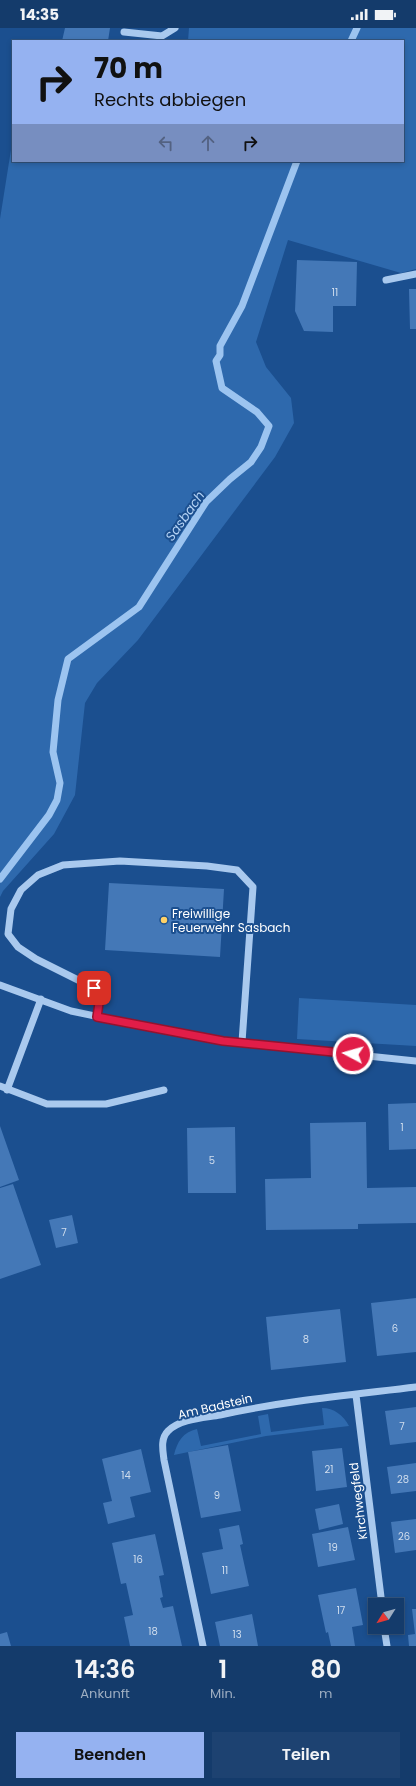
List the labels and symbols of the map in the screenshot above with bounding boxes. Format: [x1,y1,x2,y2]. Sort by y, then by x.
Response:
house number: 11 [332,285,338,300]
water label: Sasbach [161,487,209,545]
place label: Freiwillige Feuerwehr Sasbach [172,905,290,936]
marker: Freiwillige Feuerwehr Sasbach [159,915,169,925]
pin [77,971,111,1005]
position arrow [332,1033,374,1075]
house number: 1 [400,1120,404,1135]
house number: 5 [209,1153,215,1168]
house number: 7 [61,1225,67,1240]
house number: 6 [392,1321,398,1336]
house number: 8 [303,1332,309,1347]
street label: Am Badstein [176,1389,254,1423]
house number: 7 [399,1419,405,1434]
house number: 21 [325,1462,333,1477]
street label: Kirchwegfeld [345,1462,371,1540]
house number: 14 [121,1468,131,1483]
house number: 28 [397,1472,409,1487]
house number: 9 [214,1488,220,1503]
house number: 26 [398,1529,410,1544]
house number: 19 [328,1540,338,1555]
house number: 16 [133,1552,143,1567]
house number: 11 [222,1563,228,1578]
north arrow [368,1598,404,1634]
house number: 17 [337,1603,346,1618]
house number: 18 [148,1624,158,1639]
house number: 13 [232,1627,242,1642]

